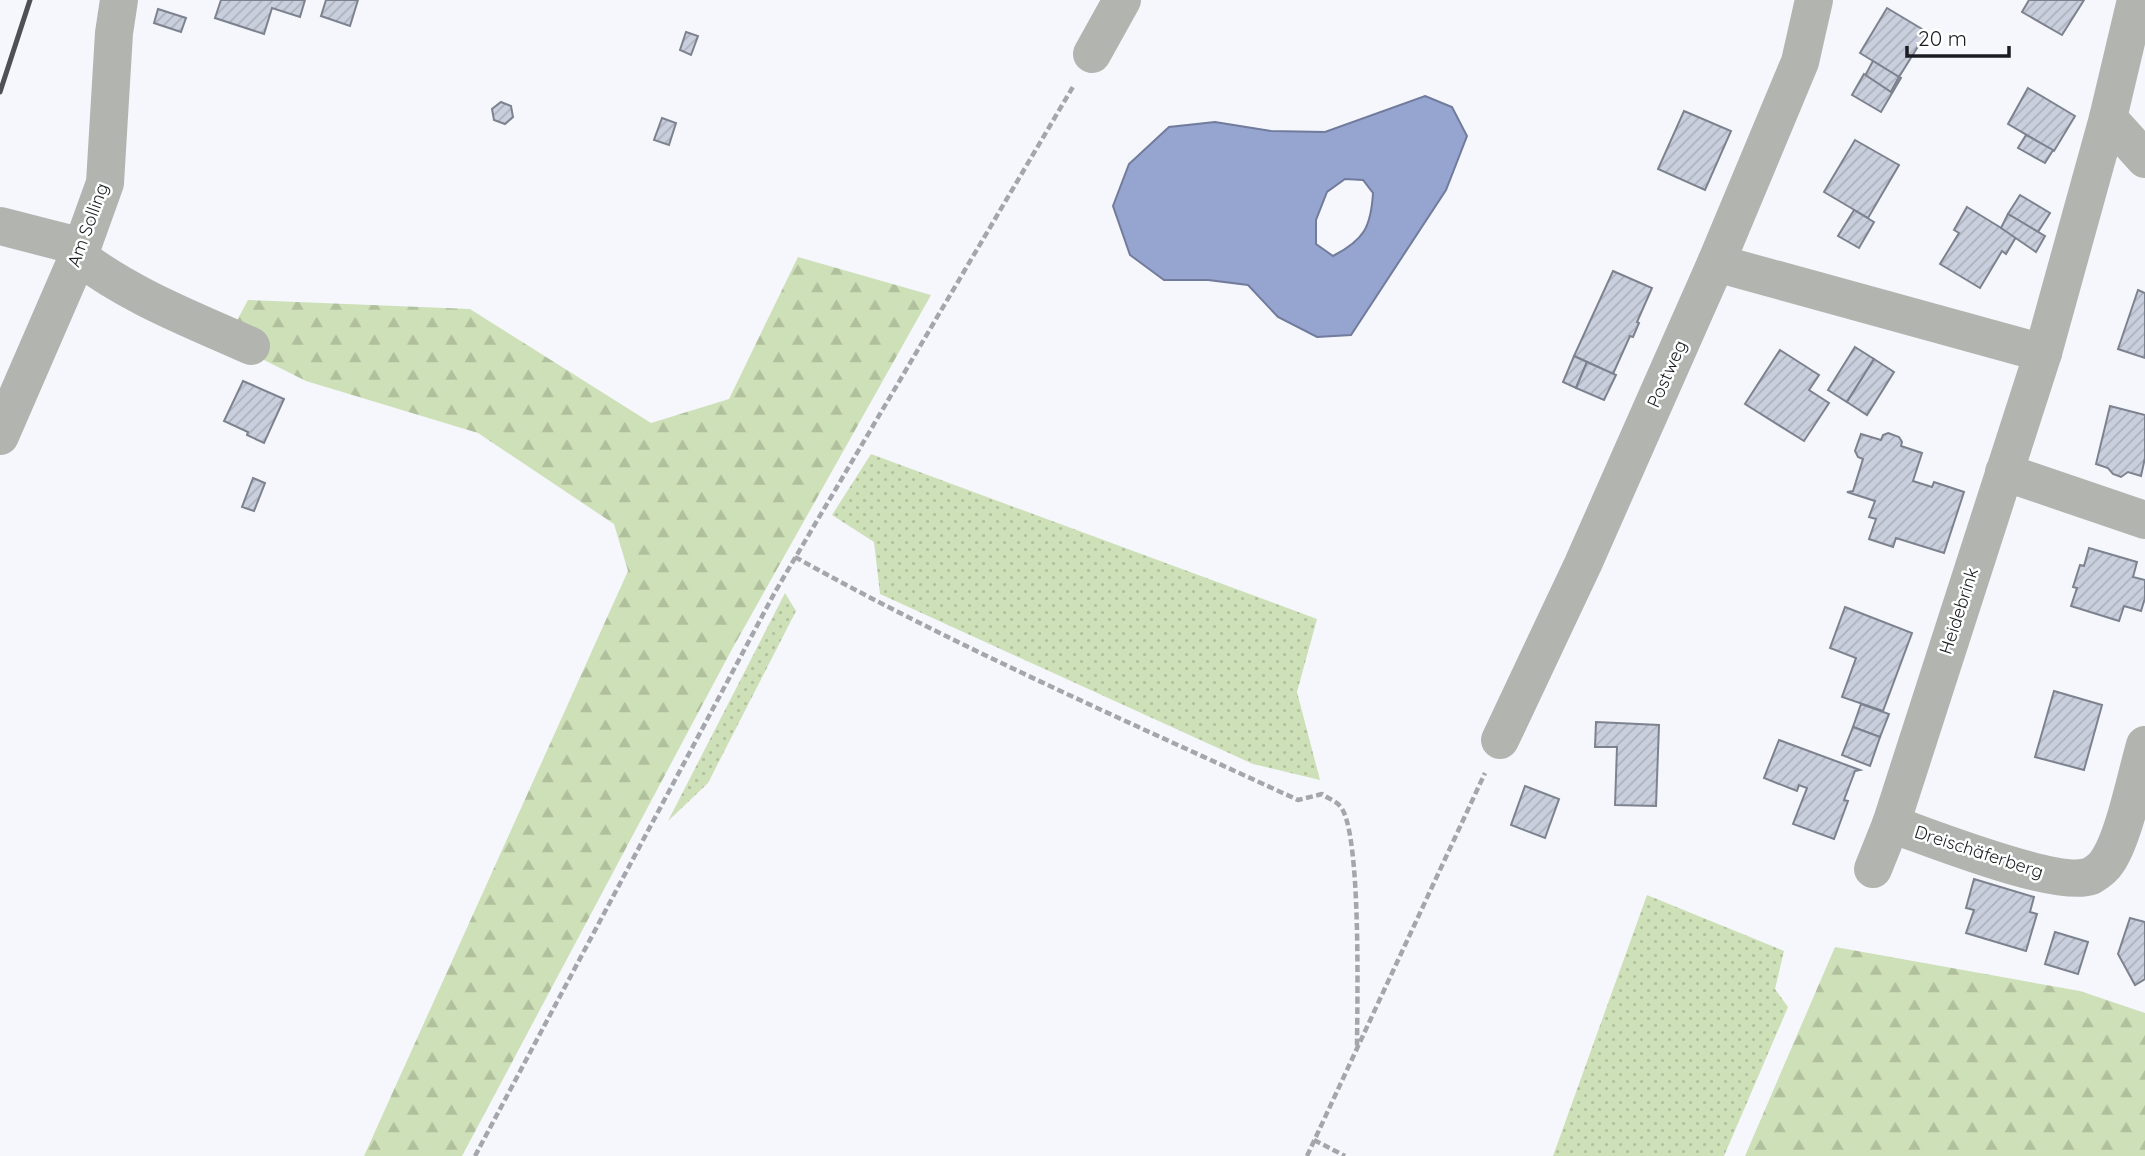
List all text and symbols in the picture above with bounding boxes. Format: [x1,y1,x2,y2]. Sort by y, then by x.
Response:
scale bar [1907,14,2008,58]
text: 20 m [1918,25,1967,51]
street label: Am Solling [62,180,113,270]
street label: Postweg [1641,336,1692,411]
street label: Heidebrink [1934,565,1983,657]
street label: Dreischäferberg [1912,820,2047,883]

